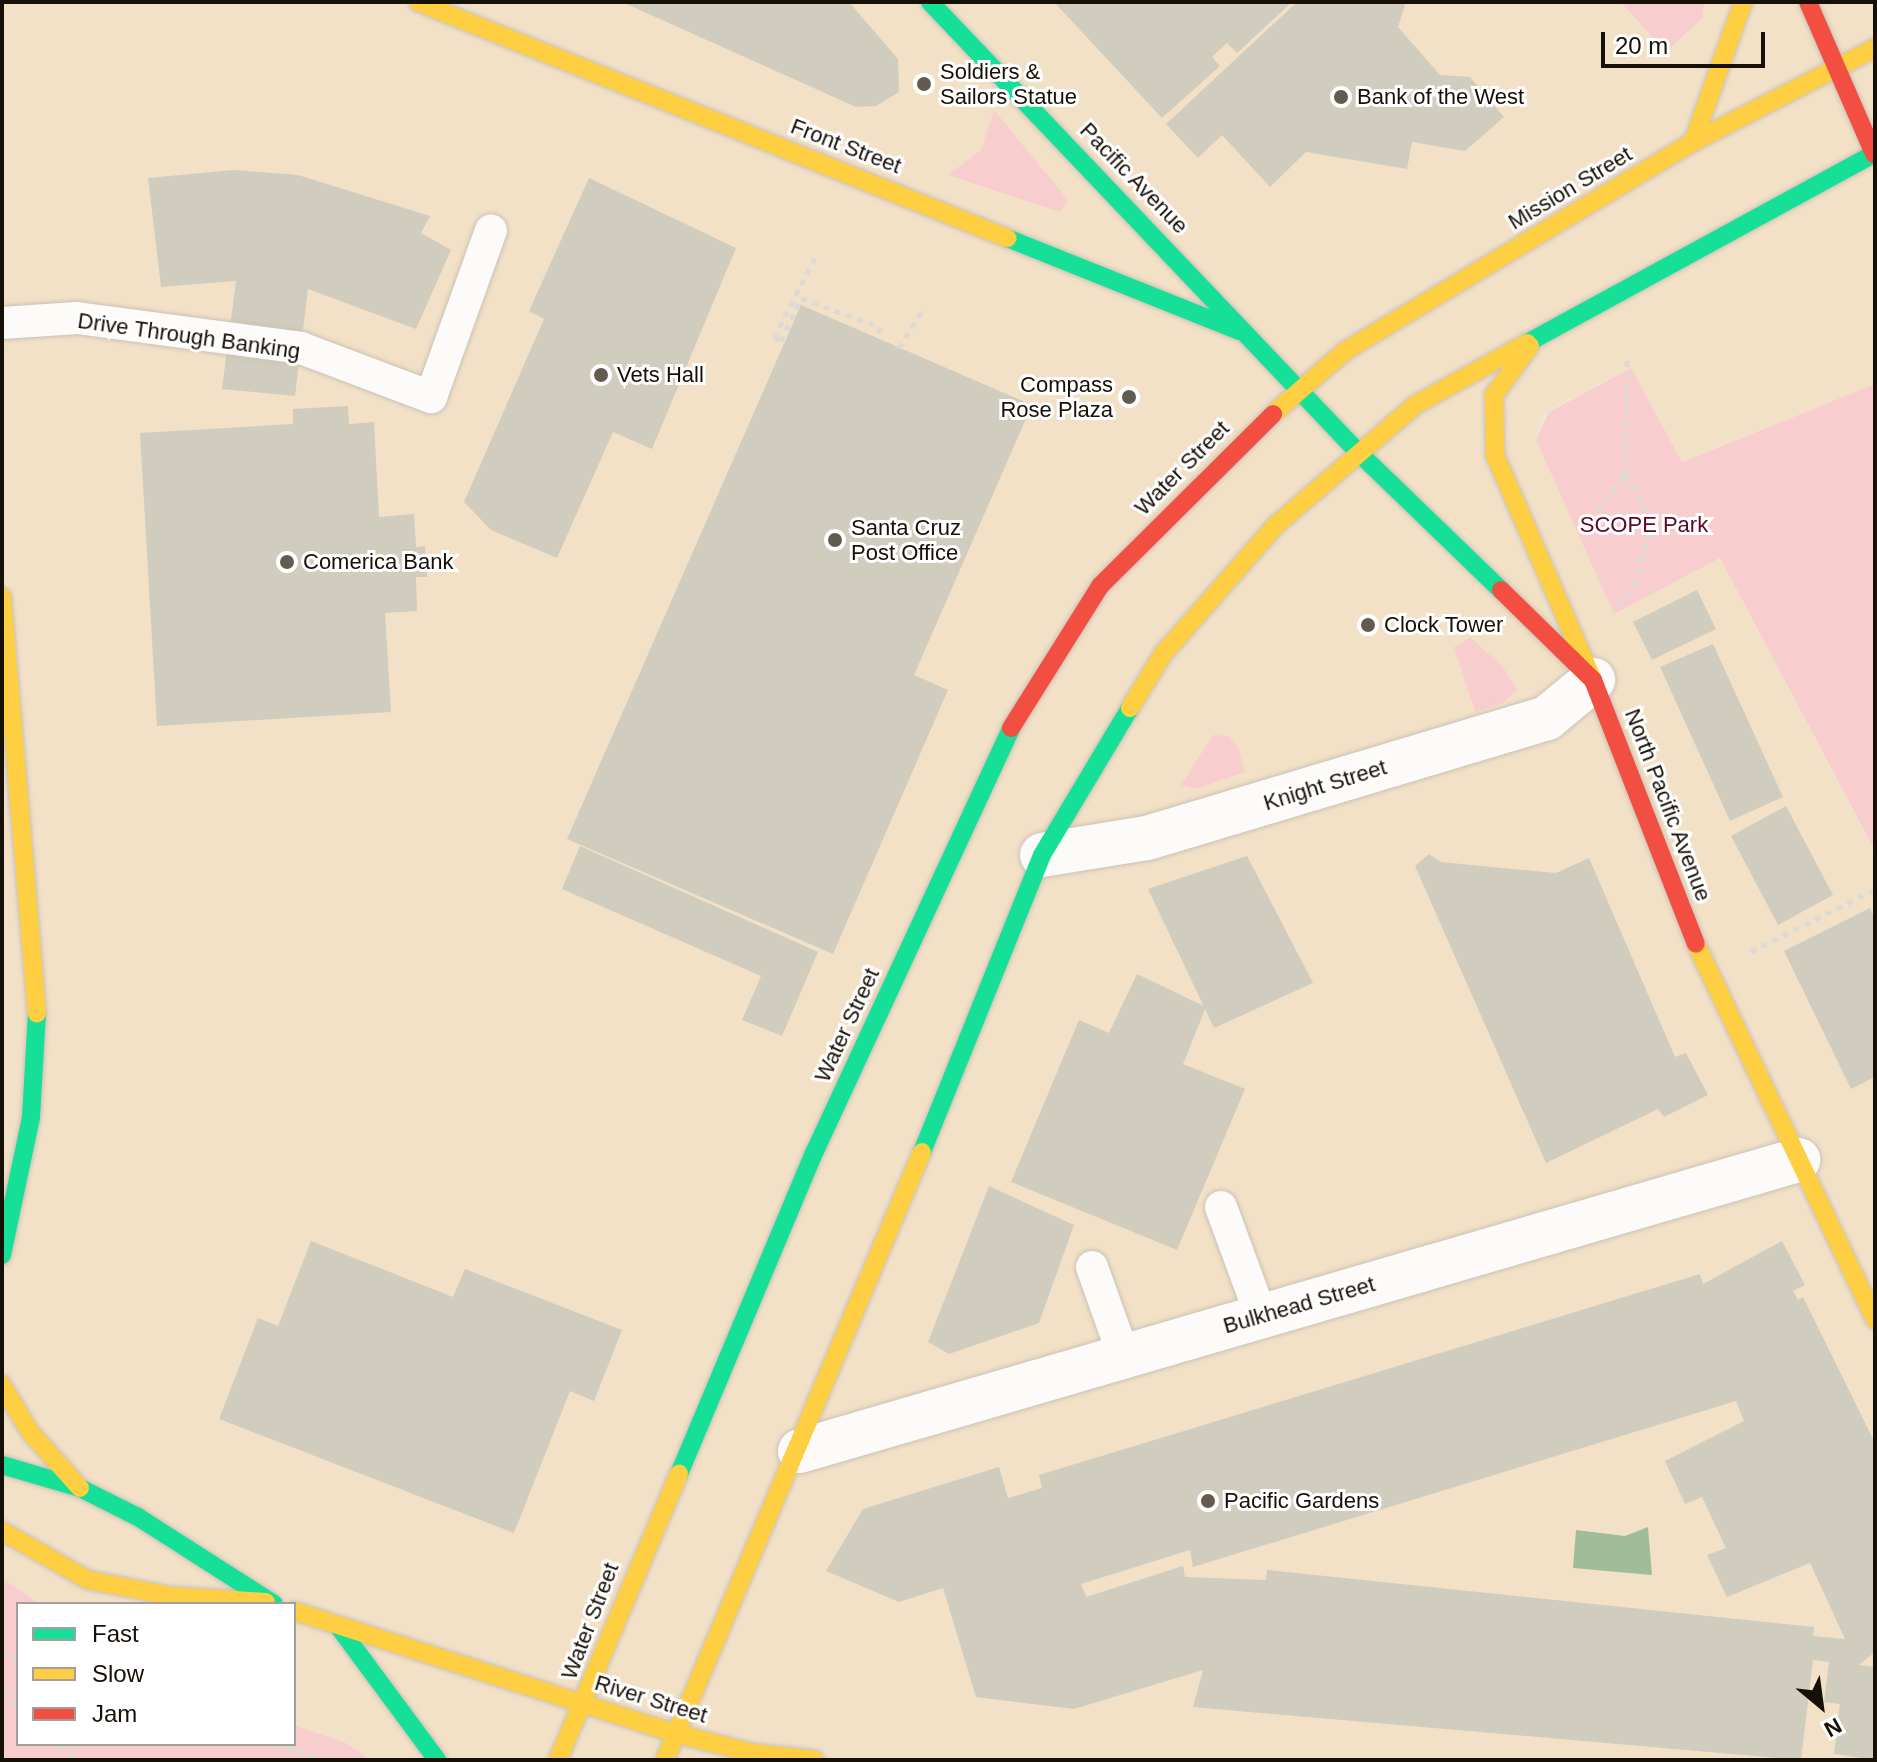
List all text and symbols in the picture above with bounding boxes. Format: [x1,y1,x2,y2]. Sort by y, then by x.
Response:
scale bar [1605,16,1769,66]
text: 20 m [1615,32,1668,59]
place label: Soldiers & Sailors Statue [940,58,1077,110]
marker: Soldiers & Sailors Statue [915,75,933,93]
place label: Bank of the West [1357,84,1524,110]
marker: Bank of the West [1332,88,1350,106]
street label: Front Street [787,113,905,179]
street label: Pacific Avenue [1074,117,1194,239]
street label: Mission Street [1503,141,1637,235]
street label: Drive Through Banking [76,307,302,365]
place label: Vets Hall [617,362,704,388]
marker: Vets Hall [592,366,610,384]
place label: Compass Rose Plaza [1000,371,1113,422]
marker: Compass Rose Plaza [1120,388,1138,406]
street label: Water Street [1129,415,1235,521]
park label: SCOPE Park [1580,512,1708,538]
place label: Santa Cruz Post Office [851,514,961,566]
marker: Santa Cruz Post Office [826,531,844,549]
place label: Comerica Bank [303,549,453,575]
marker: Comerica Bank [278,553,296,571]
place label: Clock Tower [1384,612,1504,638]
marker: Clock Tower [1359,616,1377,634]
street label: North Pacific Avenue [1619,705,1717,905]
street label: Knight Street [1260,754,1390,816]
street label: Water Street [809,964,885,1086]
street label: Bulkhead Street [1220,1271,1378,1339]
place label: Pacific Gardens [1224,1488,1379,1514]
marker: Pacific Gardens [1199,1492,1217,1510]
street label: Water Street [556,1559,624,1683]
legend [16,1602,296,1746]
text: Fast [92,1620,139,1647]
text: Slow [92,1660,144,1687]
north arrow [1781,1666,1861,1746]
street label: River Street [592,1669,710,1729]
text: Jam [92,1700,137,1727]
text: N [1820,1713,1846,1742]

